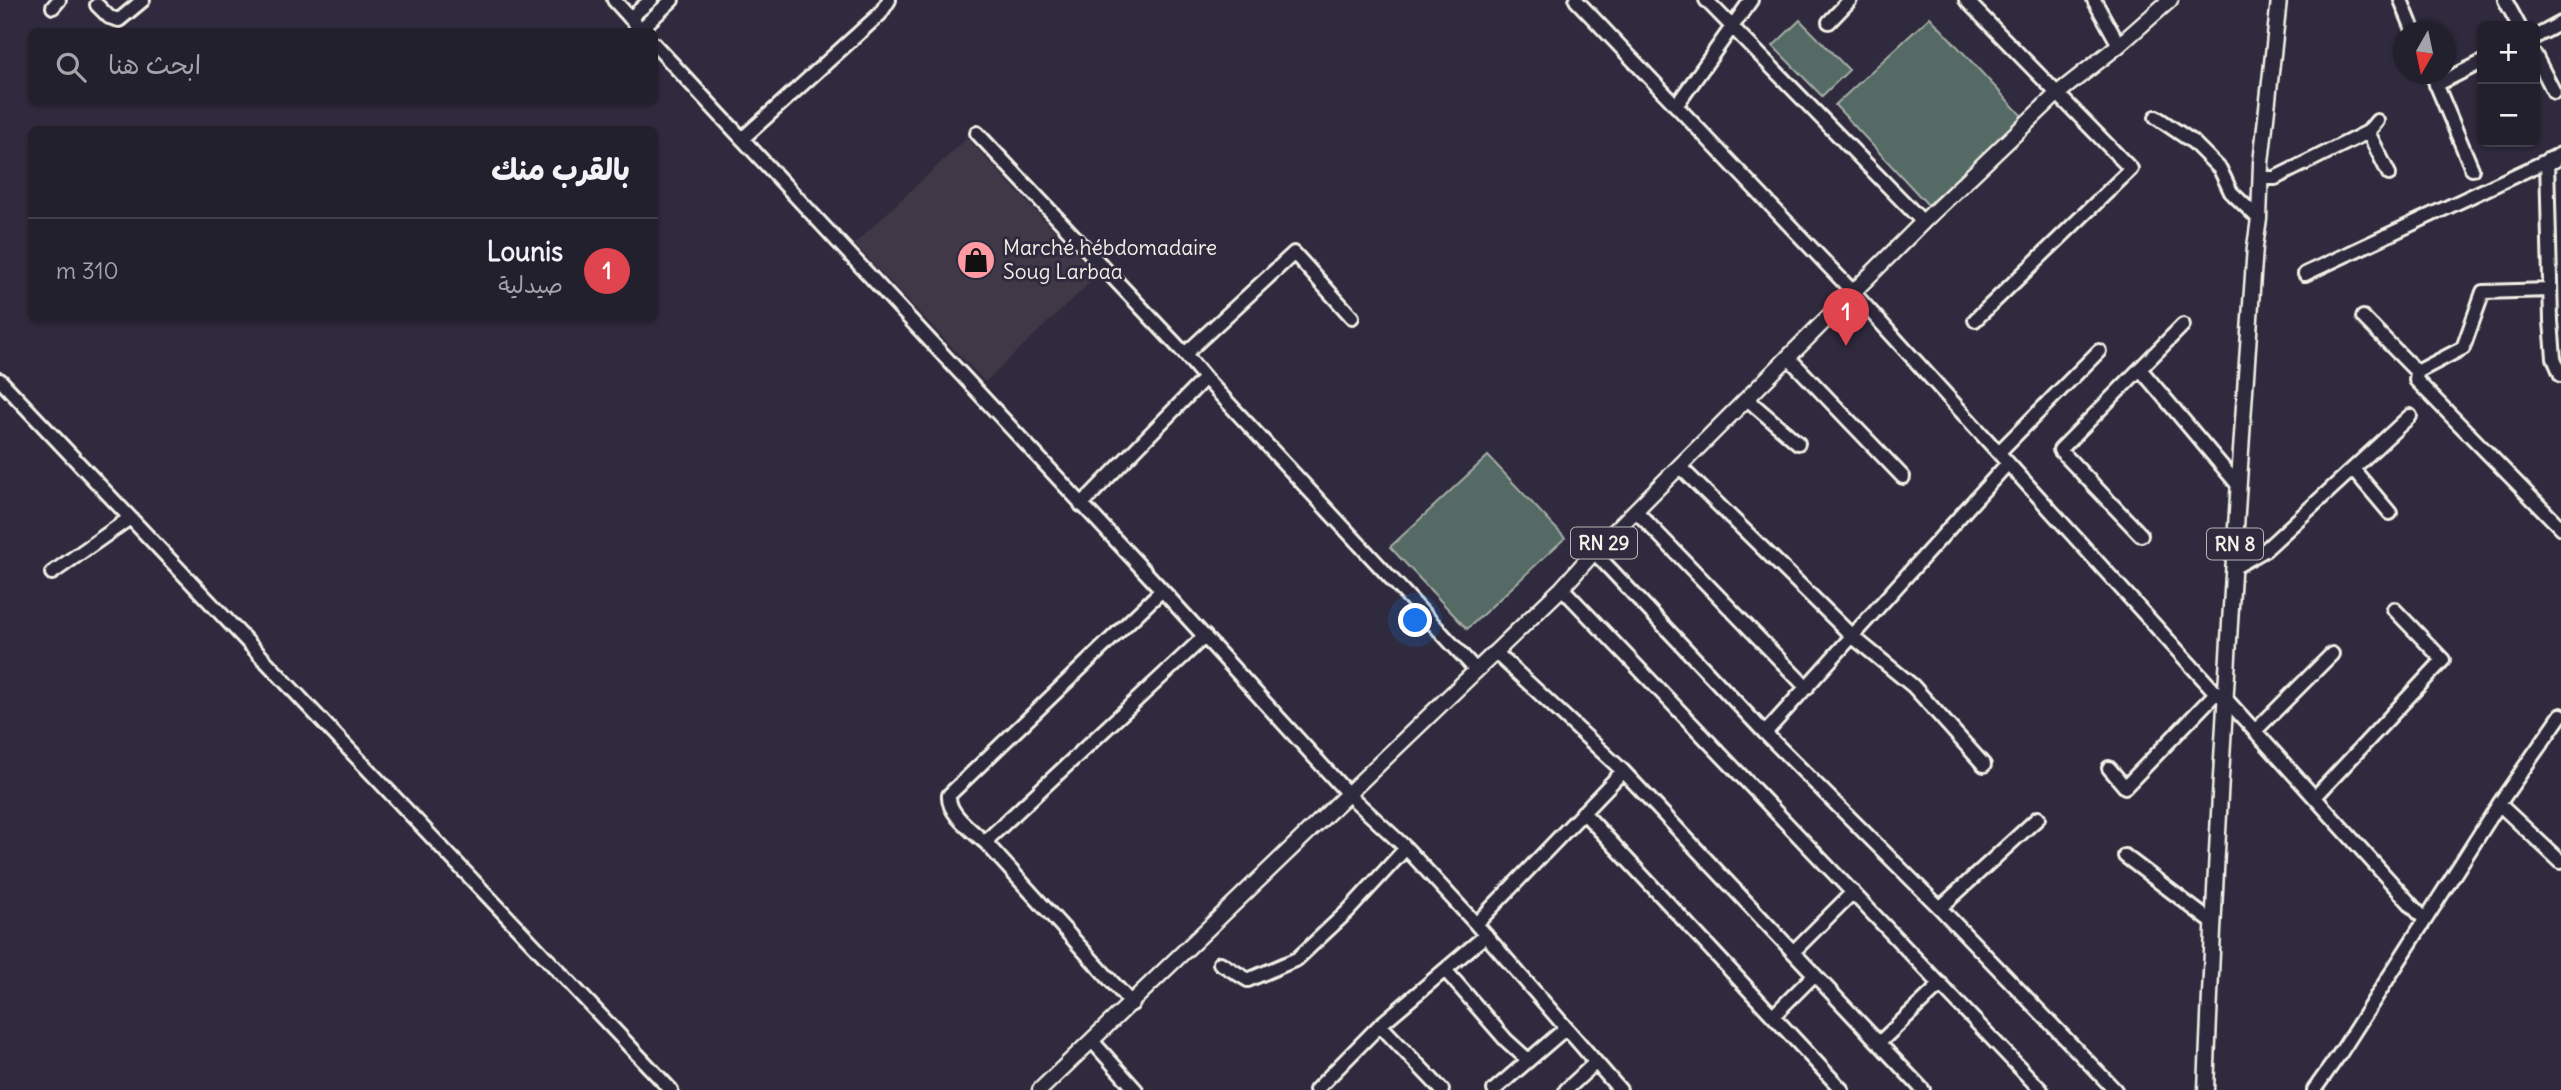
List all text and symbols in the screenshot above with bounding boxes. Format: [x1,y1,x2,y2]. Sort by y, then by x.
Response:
north arrow [2393,21,2456,84]
map controls [2477,21,2540,147]
button: + [2477,21,2540,84]
search box [28,28,658,105]
icon: search [52,48,90,86]
text: ابحث هنا [108,48,201,81]
button: − [2477,84,2540,147]
text: بالقرب منك [491,150,630,188]
place label: Marché hébdomadaire Soug Larbaa [1003,234,1217,285]
text: Lounis [487,235,563,268]
shop icon: Marché hébdomadaire Soug Larbaa [955,239,997,281]
text: 310 m [56,256,119,285]
text: 1 [602,256,612,285]
text: صيدلية [498,270,563,299]
pin: 1 [1823,288,1869,346]
road number: RN 29 [1571,528,1637,558]
road number: RN 8 [2207,528,2263,559]
your location [1398,603,1432,637]

